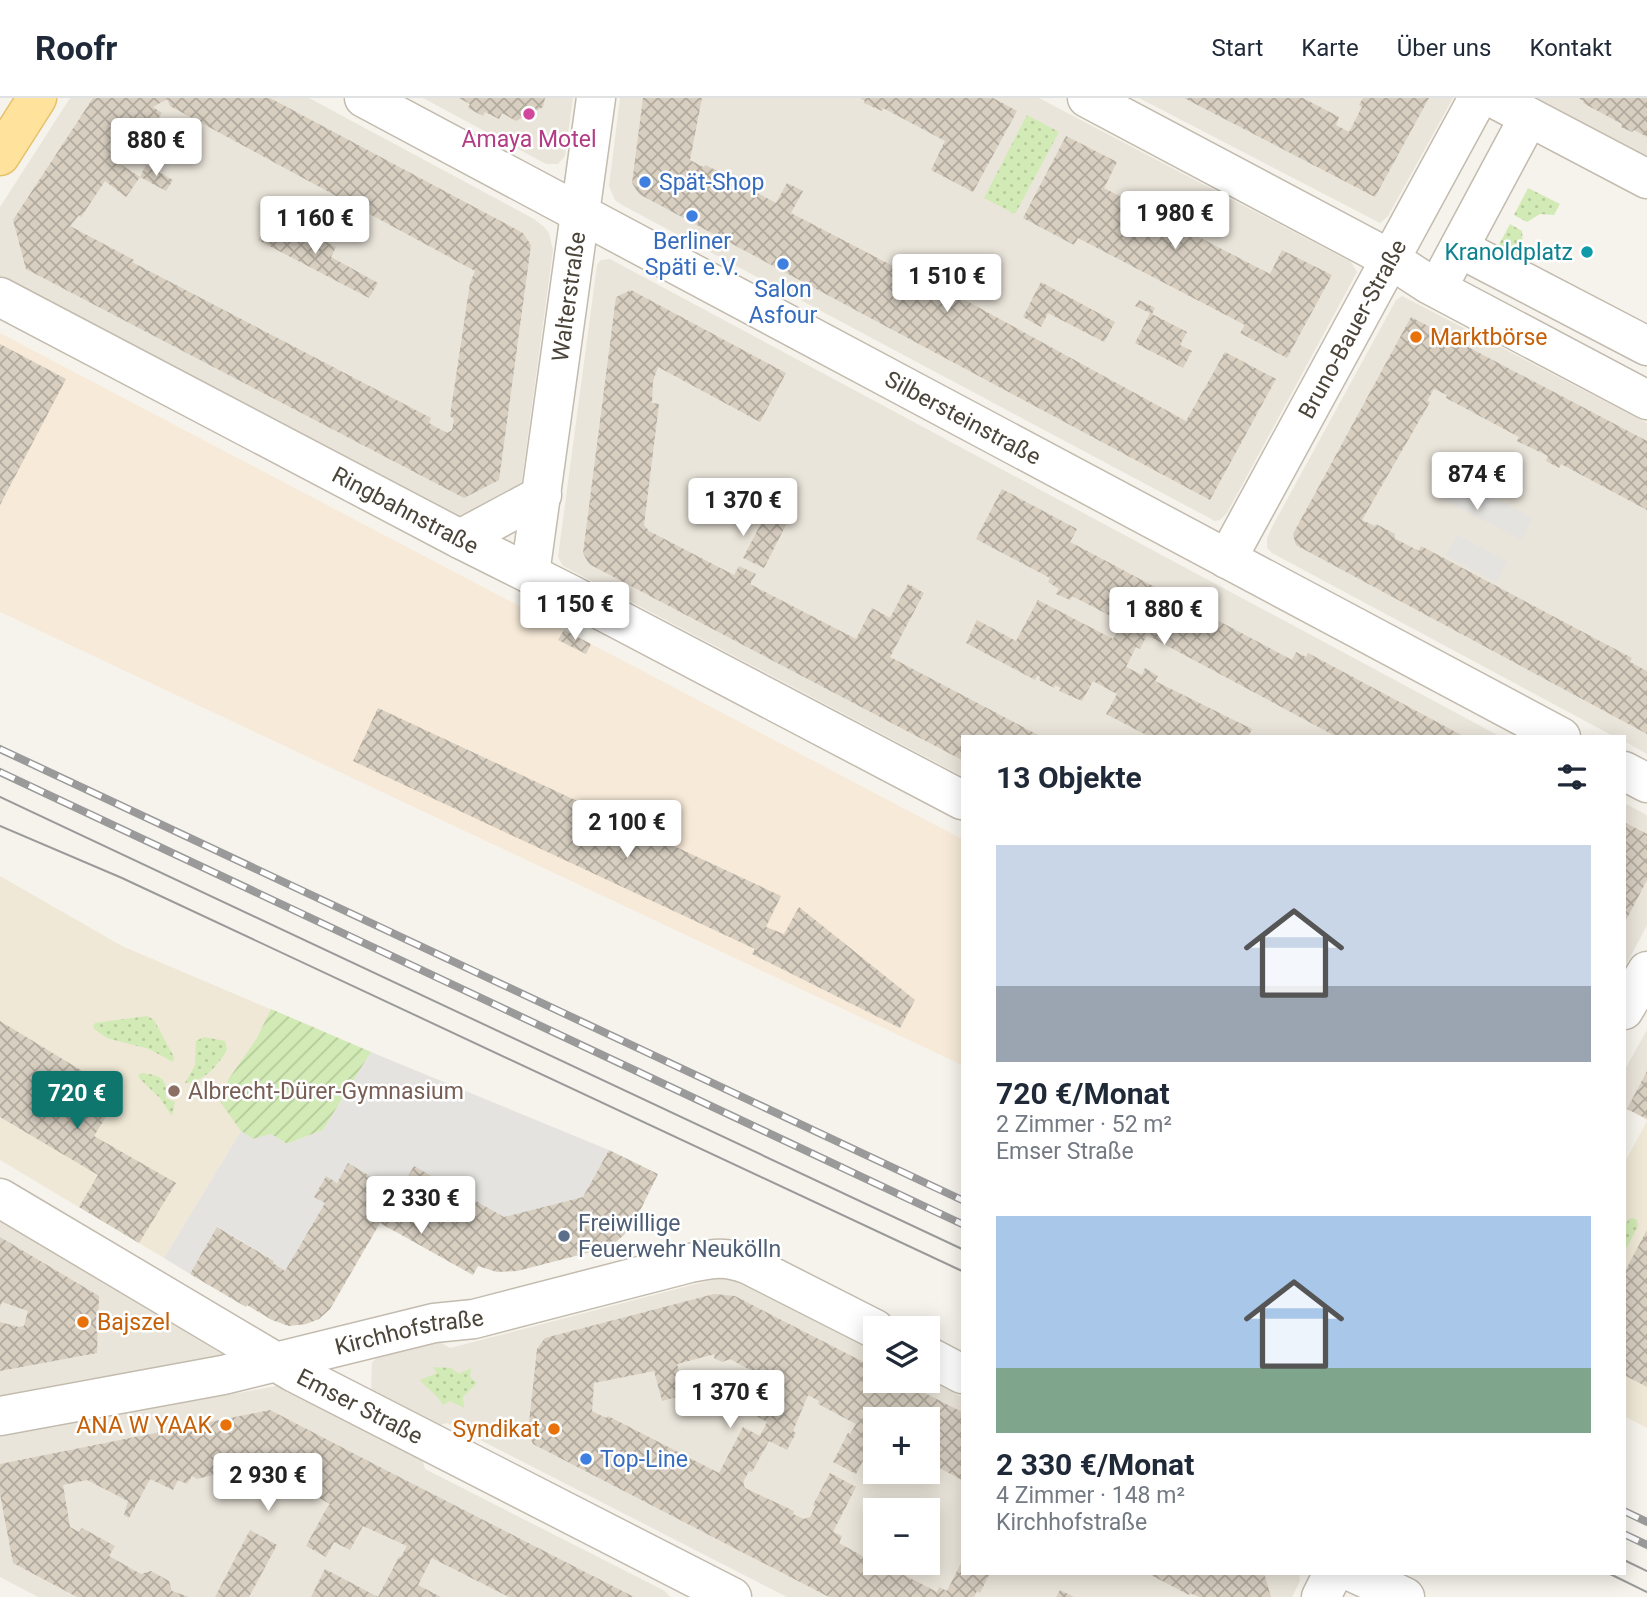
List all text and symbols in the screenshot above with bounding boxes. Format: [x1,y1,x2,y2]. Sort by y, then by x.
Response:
text: Roofr [35,29,117,68]
text: Start [1212,34,1263,62]
text: Karte [1301,34,1359,62]
text: Über uns [1397,34,1491,62]
text: Kontakt [1529,34,1612,62]
marker: Amaya Motel [521,106,537,122]
pin: 880 € [107,118,205,178]
place label: Amaya Motel [462,126,596,153]
text: 880 € [127,127,185,154]
place label: Spät-Shop [659,169,764,196]
marker: Spät-Shop [637,174,653,190]
pin: 1 980 € [1110,192,1240,251]
pin: 1 160 € [250,197,380,256]
text: 1 980 € [1136,200,1214,227]
text: 1 160 € [276,205,354,232]
marker: Berliner Späti e.V. [684,208,700,224]
place label: Berliner Späti e.V. [645,228,739,281]
street label: Walterstraße [546,230,591,363]
street label: Bruno-Bauer-Straße [1293,235,1412,423]
place label: Kranoldplatz [1444,239,1573,266]
marker: Kranoldplatz [1579,244,1595,260]
pin: 1 510 € [882,254,1012,314]
marker: Salon Asfour [775,256,791,272]
text: 1 510 € [908,263,986,290]
place label: Salon Asfour [749,276,817,329]
place label: Marktbörse [1430,324,1547,351]
marker: Marktbörse [1408,329,1424,345]
street label: Silbersteinstraße [880,365,1046,470]
pin: 874 € [1428,452,1526,512]
street label: Ringbahnstraße [328,461,483,560]
text: 874 € [1448,461,1506,488]
pin: 1 370 € [678,478,808,538]
text: 1 370 € [704,487,782,514]
pin: 1 150 € [510,582,640,642]
pin: 1 880 € [1099,588,1229,647]
text: 1 150 € [536,591,614,618]
text: 1 880 € [1125,596,1203,623]
icon: filters [1553,758,1591,796]
text: 13 Objekte [996,760,1142,795]
pin: 2 100 € [562,800,692,860]
text: 2 100 € [588,809,666,836]
icon: home [1231,890,1357,1016]
pin: 720 € [28,1072,126,1131]
text: 720 €/Monat [996,1076,1170,1111]
place label: Albrecht-Dürer-Gymnasium [188,1078,464,1105]
text: 720 € [48,1080,106,1107]
marker: Albrecht-Dürer-Gymnasium [166,1083,182,1099]
text: 2 Zimmer · 52 m² [996,1111,1172,1138]
text: Emser Straße [996,1138,1134,1165]
pin: 2 330 € [356,1176,486,1236]
text: 2 330 € [382,1185,460,1212]
place label: Freiwillige Feuerwehr Neukölln [578,1210,781,1263]
marker: Freiwillige Feuerwehr Neukölln [556,1228,572,1244]
icon: home [1231,1261,1357,1387]
street label: Kirchhofstraße [332,1304,486,1360]
place label: Bajszel [97,1309,170,1336]
marker: Bajszel [75,1314,91,1330]
map controls [863,1316,940,1575]
button: layers [863,1316,940,1393]
street label: Emser Straße [292,1363,427,1450]
pin: 1 370 € [665,1370,795,1430]
text: 1 370 € [691,1379,769,1406]
button: + [863,1407,940,1484]
place label: ANA W YAAK [76,1412,213,1439]
place label: Syndikat [453,1416,540,1443]
marker: ANA W YAAK [218,1417,234,1433]
marker: Syndikat [546,1421,562,1437]
place label: Top-Line [600,1446,688,1473]
text: 2 330 €/Monat [996,1447,1194,1482]
marker: Top-Line [578,1451,594,1467]
pin: 2 930 € [203,1454,333,1513]
text: 2 930 € [229,1462,307,1489]
text: 4 Zimmer · 148 m² [996,1482,1185,1509]
button: − [863,1498,940,1575]
text: Kirchhofstraße [996,1509,1147,1536]

